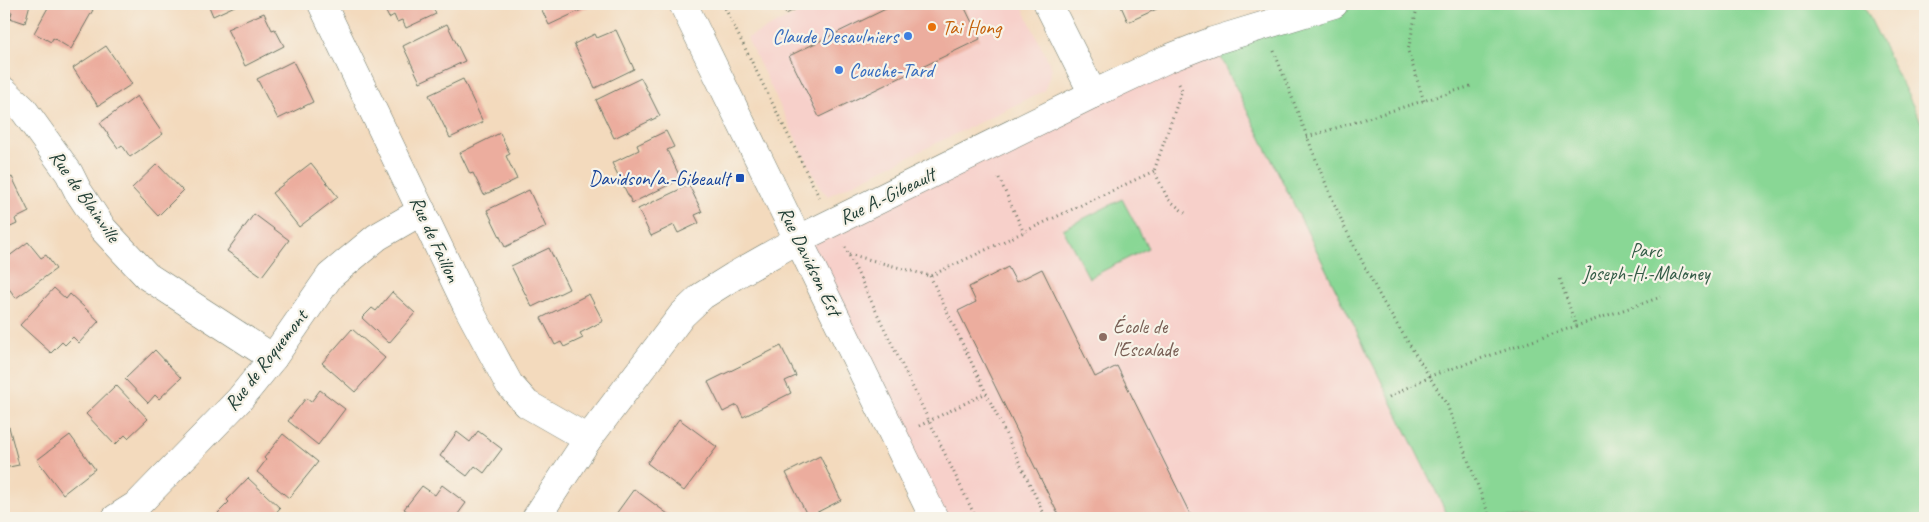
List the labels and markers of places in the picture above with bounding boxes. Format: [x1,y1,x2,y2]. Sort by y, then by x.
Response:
place label: Tai Hong [942,15,1003,40]
marker: Tai Hong [926,21,938,33]
place label: Claude Desaulniers [773,24,900,49]
marker: Claude Desaulniers [902,30,914,42]
place label: Couche-Tard [849,58,936,83]
marker: Couche-Tard [833,64,845,76]
place label: Davidson/a.-Gibeault [589,166,733,191]
marker: Davidson/a.-Gibeault [734,172,746,184]
place label: École de l'Escalade [1113,314,1179,362]
marker: École de l'Escalade [1097,331,1109,343]

